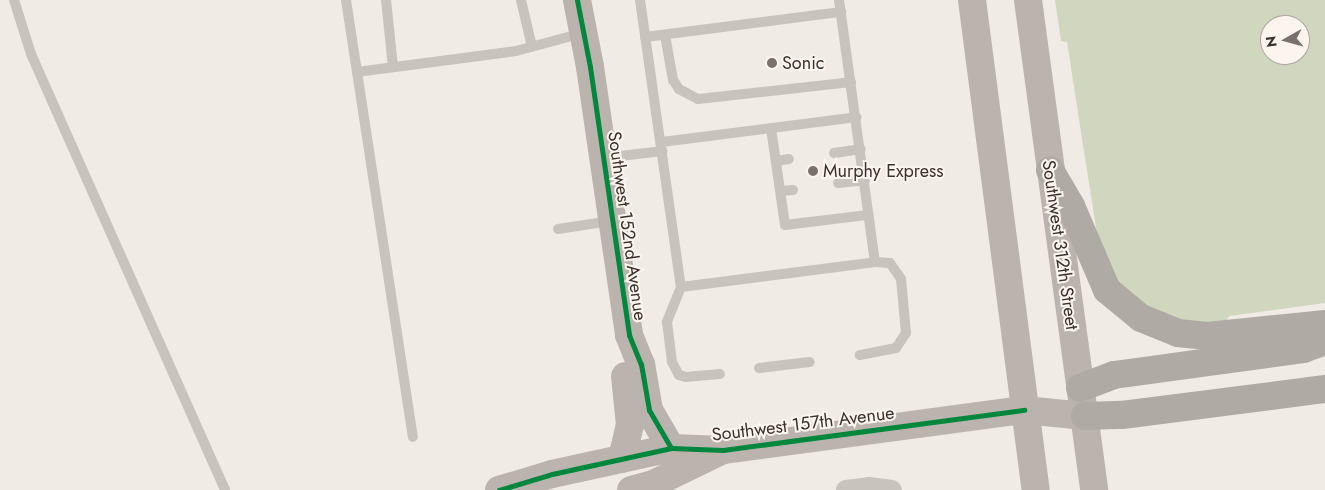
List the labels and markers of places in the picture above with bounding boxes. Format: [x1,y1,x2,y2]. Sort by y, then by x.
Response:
place label: Sonic [782,52,824,74]
marker: Sonic [766,57,778,69]
place label: Murphy Express [823,160,944,182]
marker: Murphy Express [807,165,819,177]

